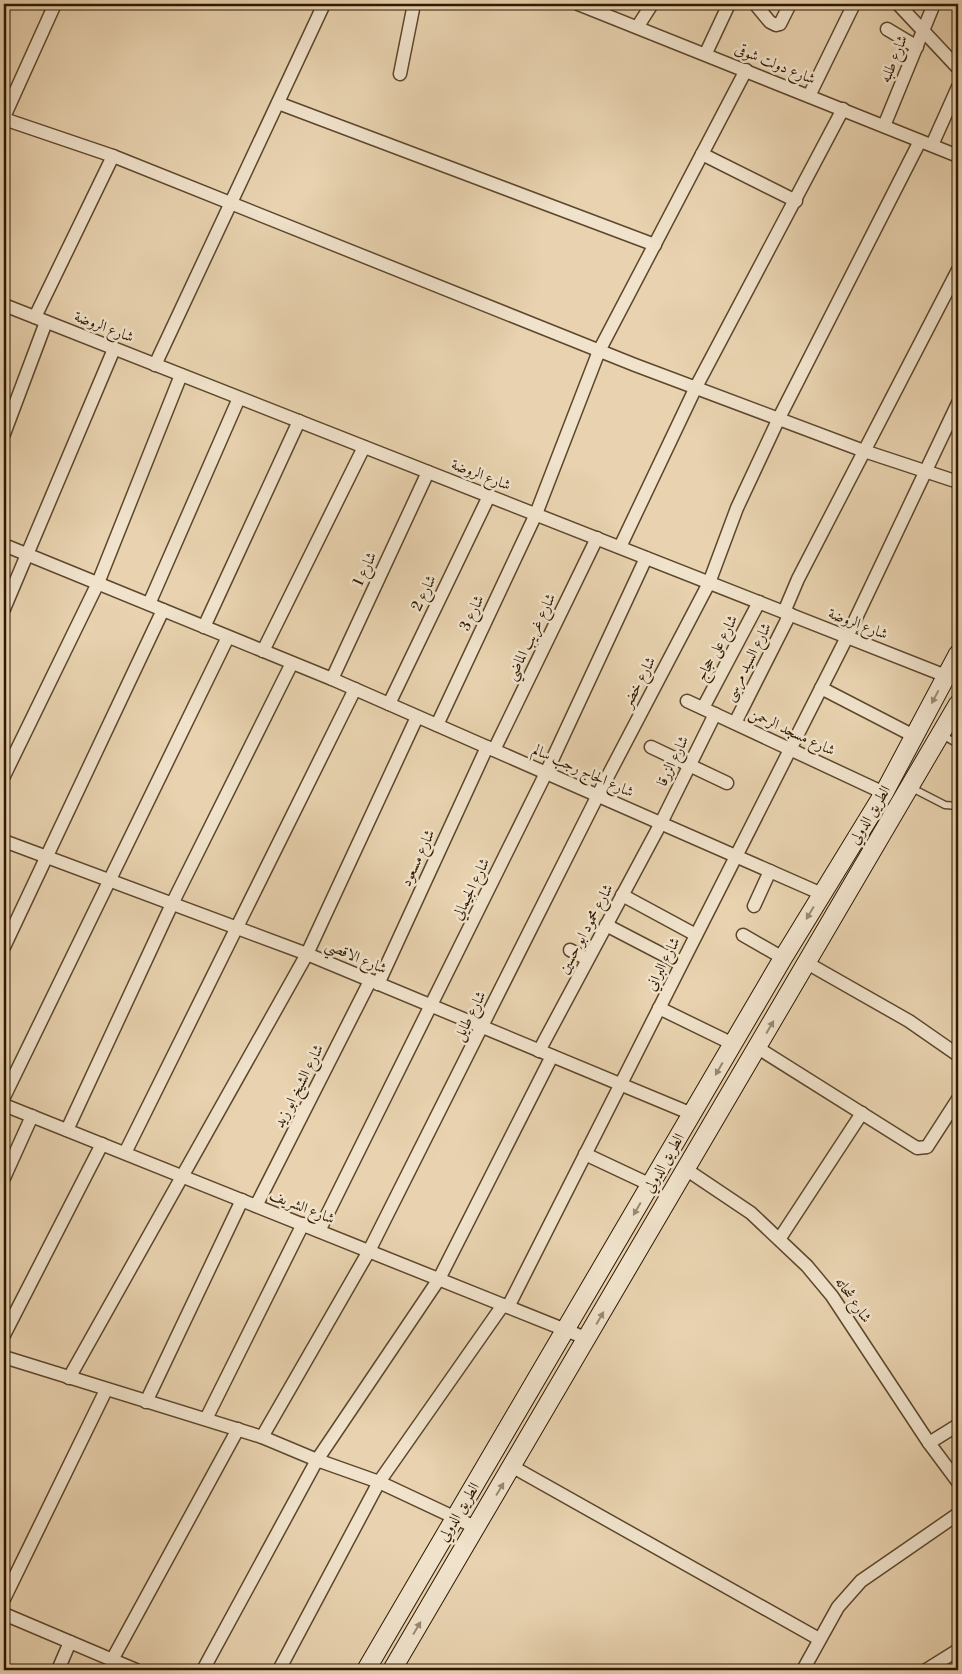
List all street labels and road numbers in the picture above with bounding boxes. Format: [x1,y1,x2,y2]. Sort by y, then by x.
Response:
street label: شارع طلبه [876,32,915,87]
street label: شارع دولت شوقى [731,39,818,92]
street label: شارع الروضة [70,307,136,350]
street label: شارع الروضة [447,455,513,498]
street label: شارع 1 [349,549,384,590]
street label: شارع 2 [407,572,443,615]
street label: شارع غريب الماضي [502,590,564,686]
street label: شارع 3 [455,592,491,635]
street label: شارع الروضة [824,604,890,647]
street label: شارع على حجاج [692,612,745,686]
street label: شارع السيد مرسى [720,619,779,706]
street label: شارع خضر [617,653,663,714]
street label: شارع مسجد الرحمن [745,704,838,763]
street label: شارع الزرقا [653,733,696,791]
street label: شارع الحاج رجب سالم [528,740,637,805]
street label: الطريق الدولي [845,782,897,849]
street label: شارع مسعود [397,826,442,891]
street label: شارع الجيمالي [448,855,497,924]
street label: شارع محمود ابو حسين [554,881,620,979]
street label: شارع البراني [641,934,687,995]
street label: شارع الاقصي [321,936,390,982]
street label: شارع طايل [449,988,493,1046]
street label: شارع الشيخ ابو زيد [270,1041,332,1133]
street label: الطريق الدولي [639,1130,690,1197]
street label: شارع الشريف [265,1185,337,1231]
street label: شارع شحاته [828,1273,876,1328]
street label: الطريق الدولي [434,1479,486,1546]

